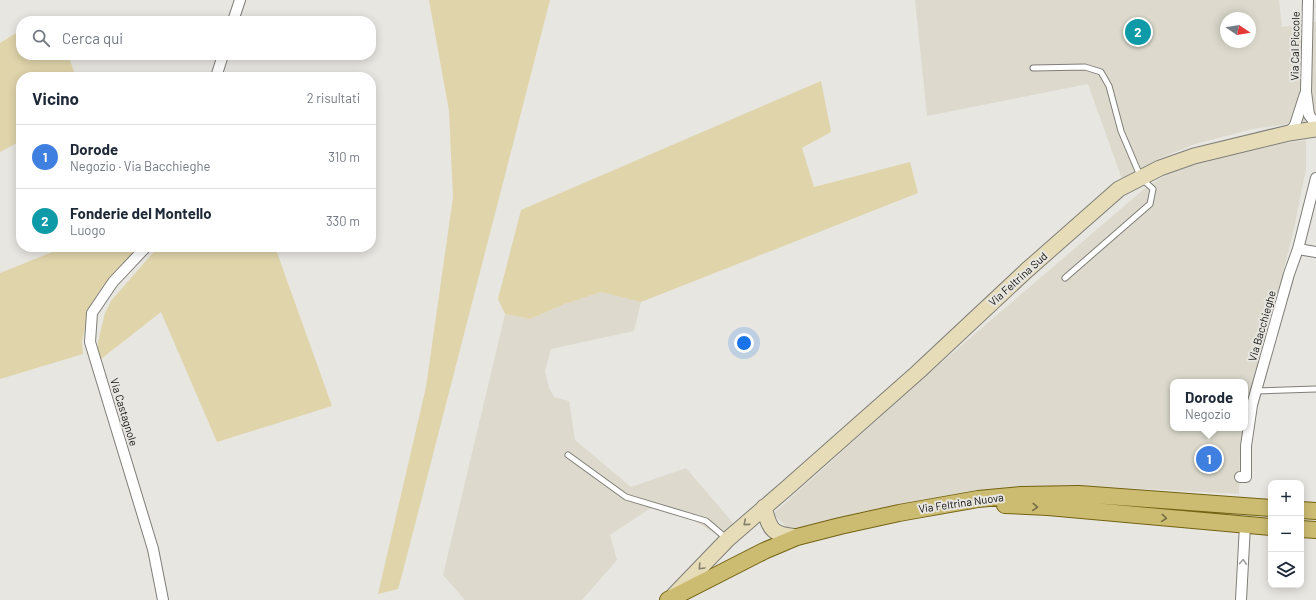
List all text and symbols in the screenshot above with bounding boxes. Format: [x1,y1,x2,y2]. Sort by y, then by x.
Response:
street label: Via Cal Piccole [1287,11,1302,81]
north arrow [1220,12,1256,48]
search box [16,16,376,60]
pin: 2 [1125,17,1151,47]
icon: search [30,27,52,49]
text: Cerca qui [62,29,123,47]
text: Vicino [32,88,79,108]
text: 2 risultati [307,90,360,106]
text: Dorode [70,140,118,158]
text: 1 [43,149,47,165]
text: 310 m [328,149,360,165]
text: Negozio · Via Bacchieghe [70,158,210,174]
text: Fonderie del Montello [70,204,212,222]
text: 2 [41,213,49,229]
text: 330 m [326,213,360,229]
text: Luogo [70,222,105,238]
street label: Via Feltrina Sud [986,249,1050,308]
street label: Via Bacchieghe [1245,289,1278,363]
your location [734,333,754,353]
street label: Via Castagnole [108,376,141,448]
popup [1170,379,1248,431]
text: Dorode [1185,388,1233,406]
text: Negozio [1185,406,1231,422]
pin: 1 [1196,444,1222,474]
map controls [1268,480,1304,588]
button: + [1268,480,1304,516]
street label: Via Feltrina Nuova [918,490,1004,515]
one-way arrow [1032,502,1038,511]
one-way arrow [1161,513,1167,522]
button: − [1268,516,1304,552]
one-way arrow [743,518,750,525]
button: layers [1268,552,1304,588]
one-way arrow [1239,559,1247,565]
one-way arrow [698,562,706,570]

